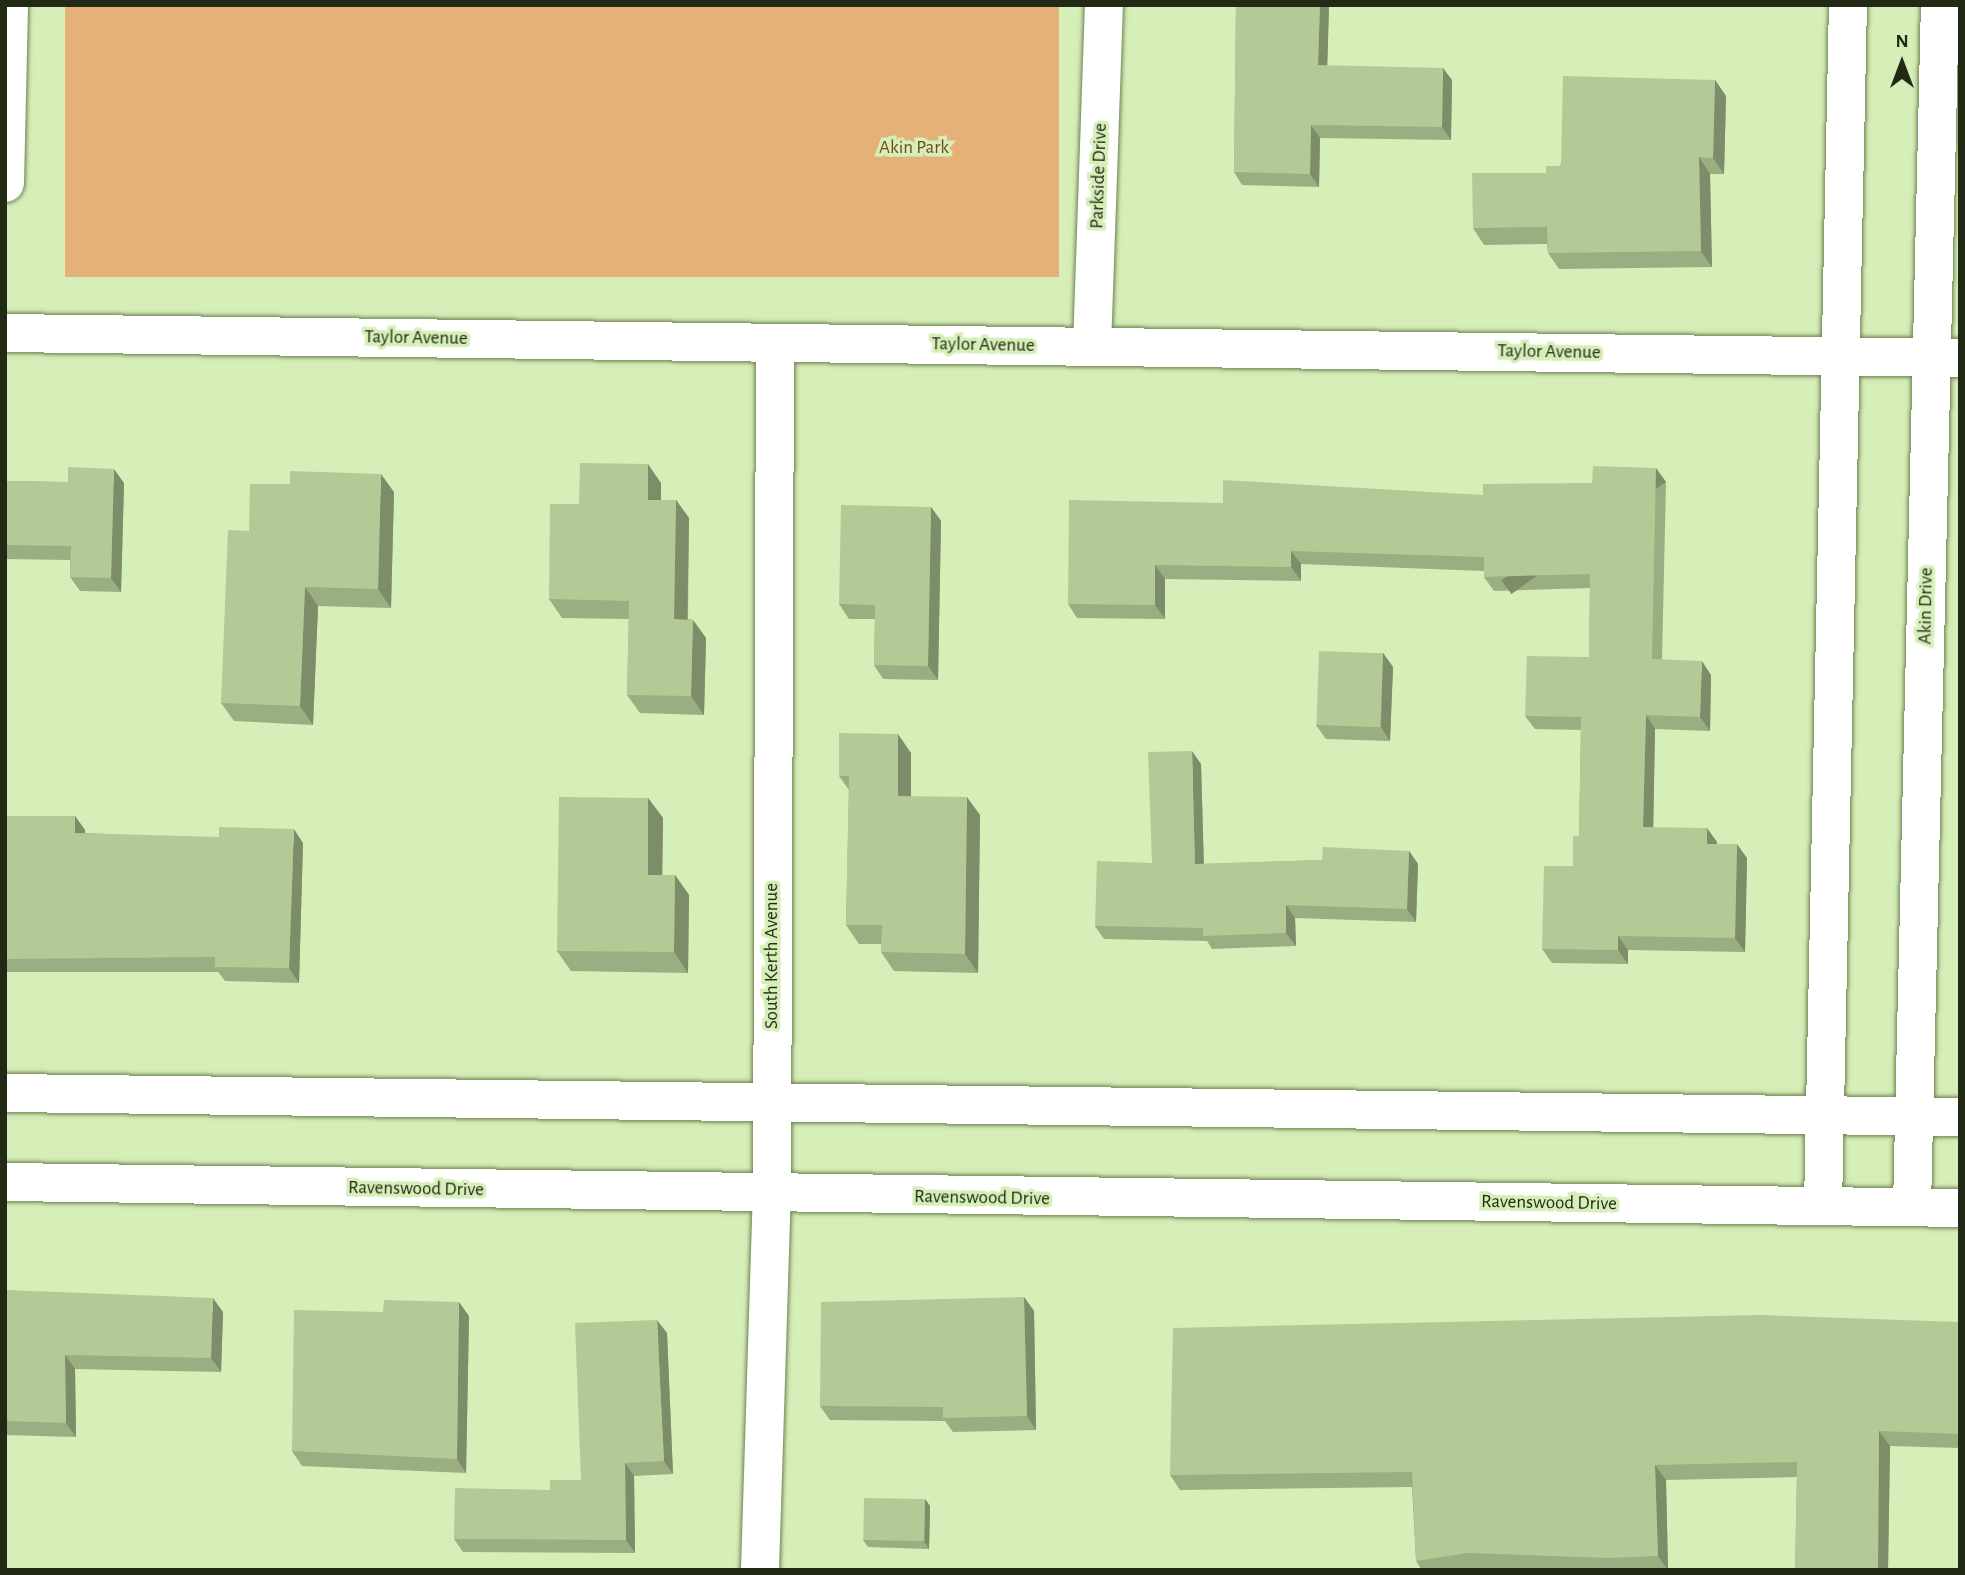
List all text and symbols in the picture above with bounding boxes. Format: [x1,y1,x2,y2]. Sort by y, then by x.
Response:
north arrow [1867,28,1937,98]
text: N [1895,32,1909,51]
street label: Parkside Drive [1086,123,1112,229]
park label: Akin Park [879,137,949,159]
street label: Taylor Avenue [364,326,468,350]
street label: Taylor Avenue [931,333,1035,357]
street label: Taylor Avenue [1497,340,1601,364]
street label: Akin Drive [1914,567,1938,645]
street label: South Kerth Avenue [761,883,783,1029]
street label: Ravenswood Drive [348,1176,484,1202]
street label: Ravenswood Drive [914,1185,1050,1211]
street label: Ravenswood Drive [1481,1190,1617,1216]

